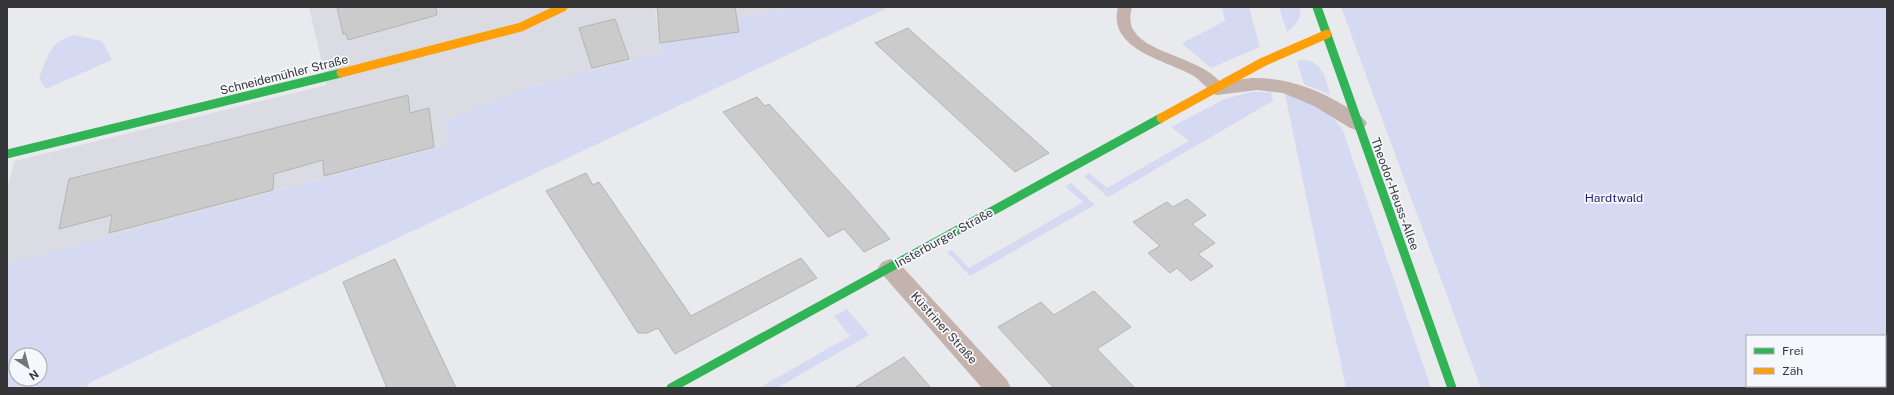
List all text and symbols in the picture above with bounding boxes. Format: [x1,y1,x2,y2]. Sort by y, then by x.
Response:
street label: Schneidemühler Straße [218,52,350,98]
street label: Theodor-Heuss-Allee [1368,136,1422,252]
park label: Hardtwald [1585,191,1643,205]
street label: Insterburger Straße [893,205,996,271]
street label: Küstriner Straße [908,289,980,367]
legend [1746,335,1886,387]
text: Frei [1782,344,1804,358]
north arrow [8,347,48,387]
text: Zäh [1782,364,1803,378]
text: N [27,368,41,382]

